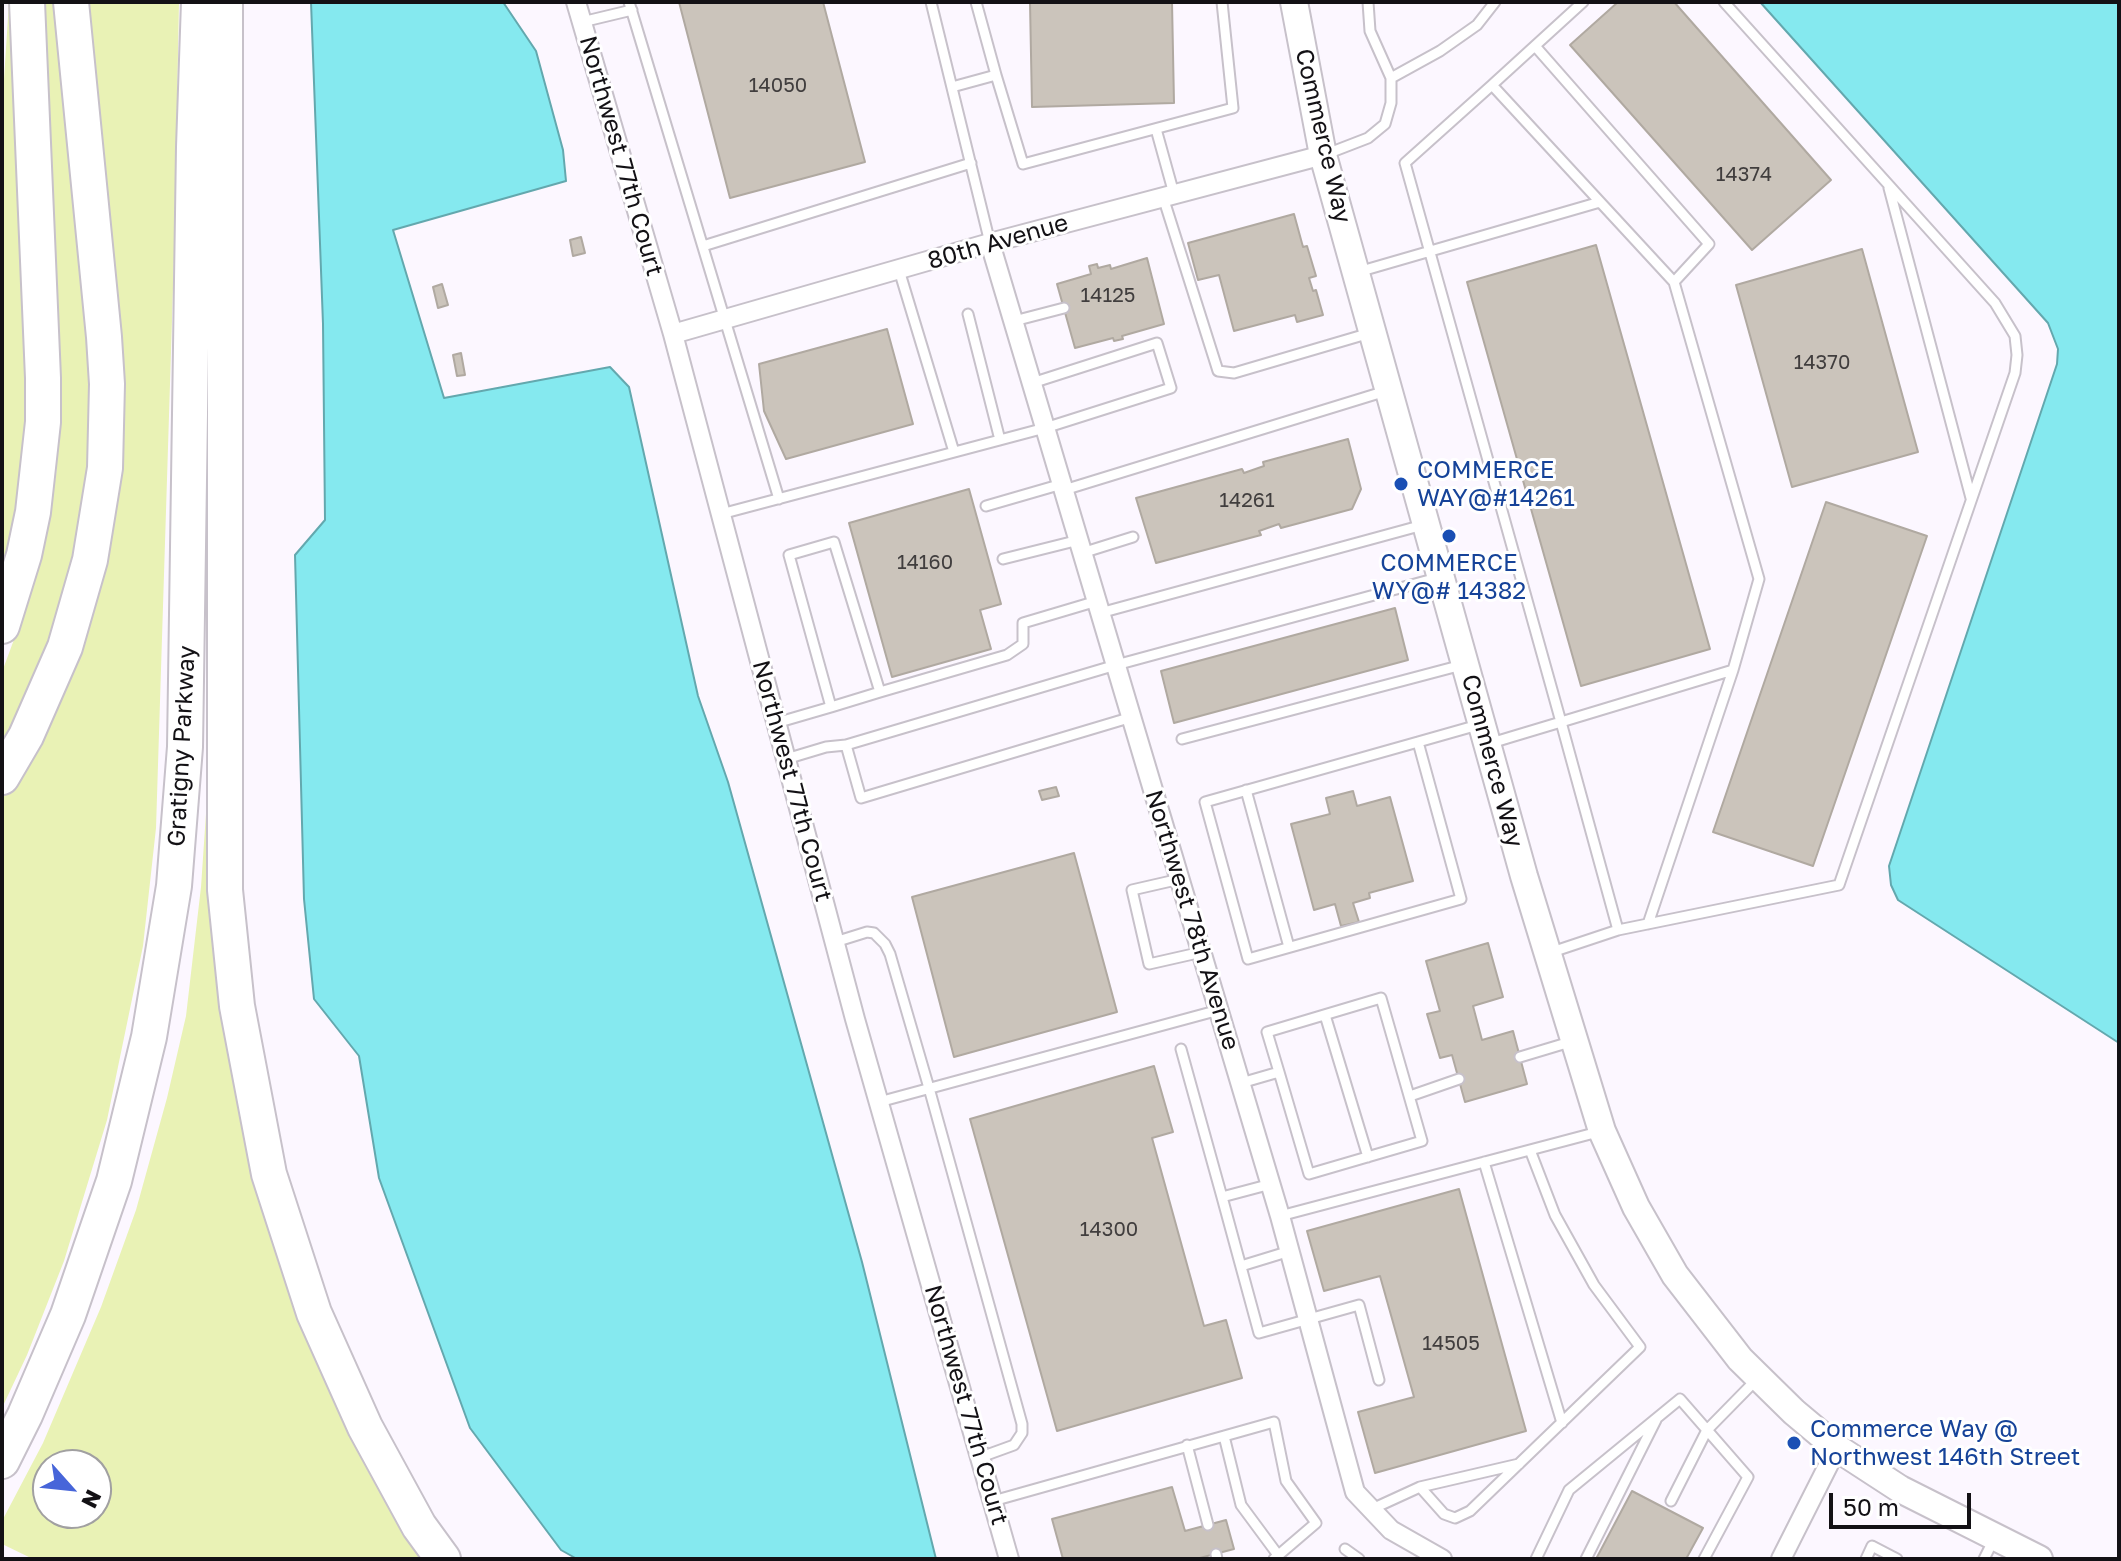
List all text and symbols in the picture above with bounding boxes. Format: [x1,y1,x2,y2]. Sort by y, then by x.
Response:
street label: Northwest 77th Court [573,33,669,279]
street label: Commerce Way [1289,46,1357,226]
house number: 14050 [749,74,807,98]
house number: 14374 [1716,163,1772,187]
street label: 80th Avenue [925,208,1071,276]
house number: 14125 [1081,284,1135,308]
house number: 14370 [1794,351,1850,375]
place label: COMMERCE WAY@#14261 [1417,456,1575,512]
marker: COMMERCE WAY@#14261 [1392,475,1410,493]
house number: 14261 [1219,489,1275,513]
marker: COMMERCE WY@# 14382 [1440,527,1458,545]
place label: COMMERCE WY@# 14382 [1372,549,1526,605]
house number: 14160 [897,551,953,575]
street label: Gratigny Parkway [162,645,202,847]
street label: Northwest 77th Court [746,657,838,905]
street label: Commerce Way [1455,671,1529,851]
street label: Northwest 78th Avenue [1139,786,1245,1054]
house number: 14300 [1080,1218,1138,1242]
street label: Northwest 77th Court [918,1282,1014,1528]
house number: 14505 [1422,1332,1480,1356]
place label: Commerce Way @ Northwest 146th Street [1810,1415,2080,1471]
marker: Commerce Way @ Northwest 146th Street [1785,1434,1803,1452]
north arrow [32,1449,112,1529]
scale bar [1833,1477,1975,1527]
text: N [76,1486,108,1513]
text: 50 m [1843,1492,1899,1521]

